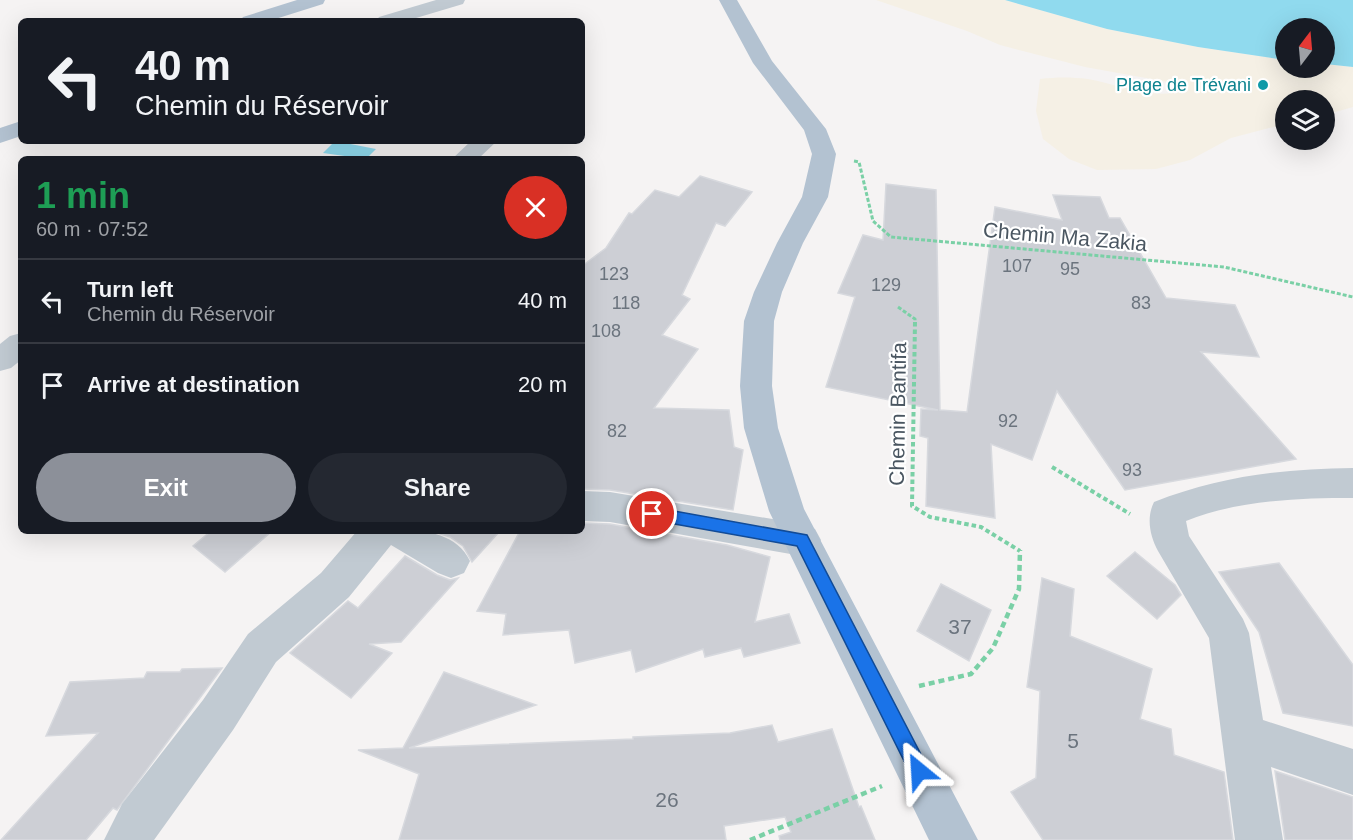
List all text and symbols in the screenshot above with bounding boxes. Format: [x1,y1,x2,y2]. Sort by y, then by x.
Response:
north arrow [1275,18,1335,78]
map controls [1275,18,1335,150]
icon: left [36,42,114,120]
text: 40 m [135,42,231,89]
place label: Plage de Trévani [1116,75,1251,95]
marker: Plage de Trévani [1256,78,1270,92]
button: layers [1275,90,1335,150]
text: Chemin du Réservoir [135,91,389,121]
text: 1 min [36,175,130,216]
button: close [504,176,567,239]
text: 60 m · 07:52 [36,218,148,240]
street label: Chemin Ma Zakia [982,218,1148,255]
house number: 107 [1002,256,1032,276]
house number: 95 [1060,259,1080,279]
house number: 123 [599,264,629,284]
house number: 129 [871,275,901,295]
text: Turn left [87,277,173,302]
icon: left [36,285,69,318]
text: 40 m [518,288,567,313]
house number: 118 [612,293,640,313]
house number: 83 [1131,293,1151,313]
text: Chemin du Réservoir [87,303,275,325]
house number: 108 [591,321,621,341]
street label: Chemin Bantifa [885,342,910,486]
icon: arrive [36,369,69,402]
text: Arrive at destination [87,372,300,397]
text: 20 m [518,372,567,397]
house number: 92 [998,411,1018,431]
house number: 82 [607,421,627,441]
button: Exit [36,453,296,522]
button: Share [308,453,567,522]
house number: 93 [1122,460,1142,480]
pin [626,488,677,539]
icon: arrive [635,497,668,530]
house number: 37 [948,615,972,638]
house number: 5 [1067,729,1079,752]
position arrow [887,739,951,803]
house number: 26 [655,788,679,811]

